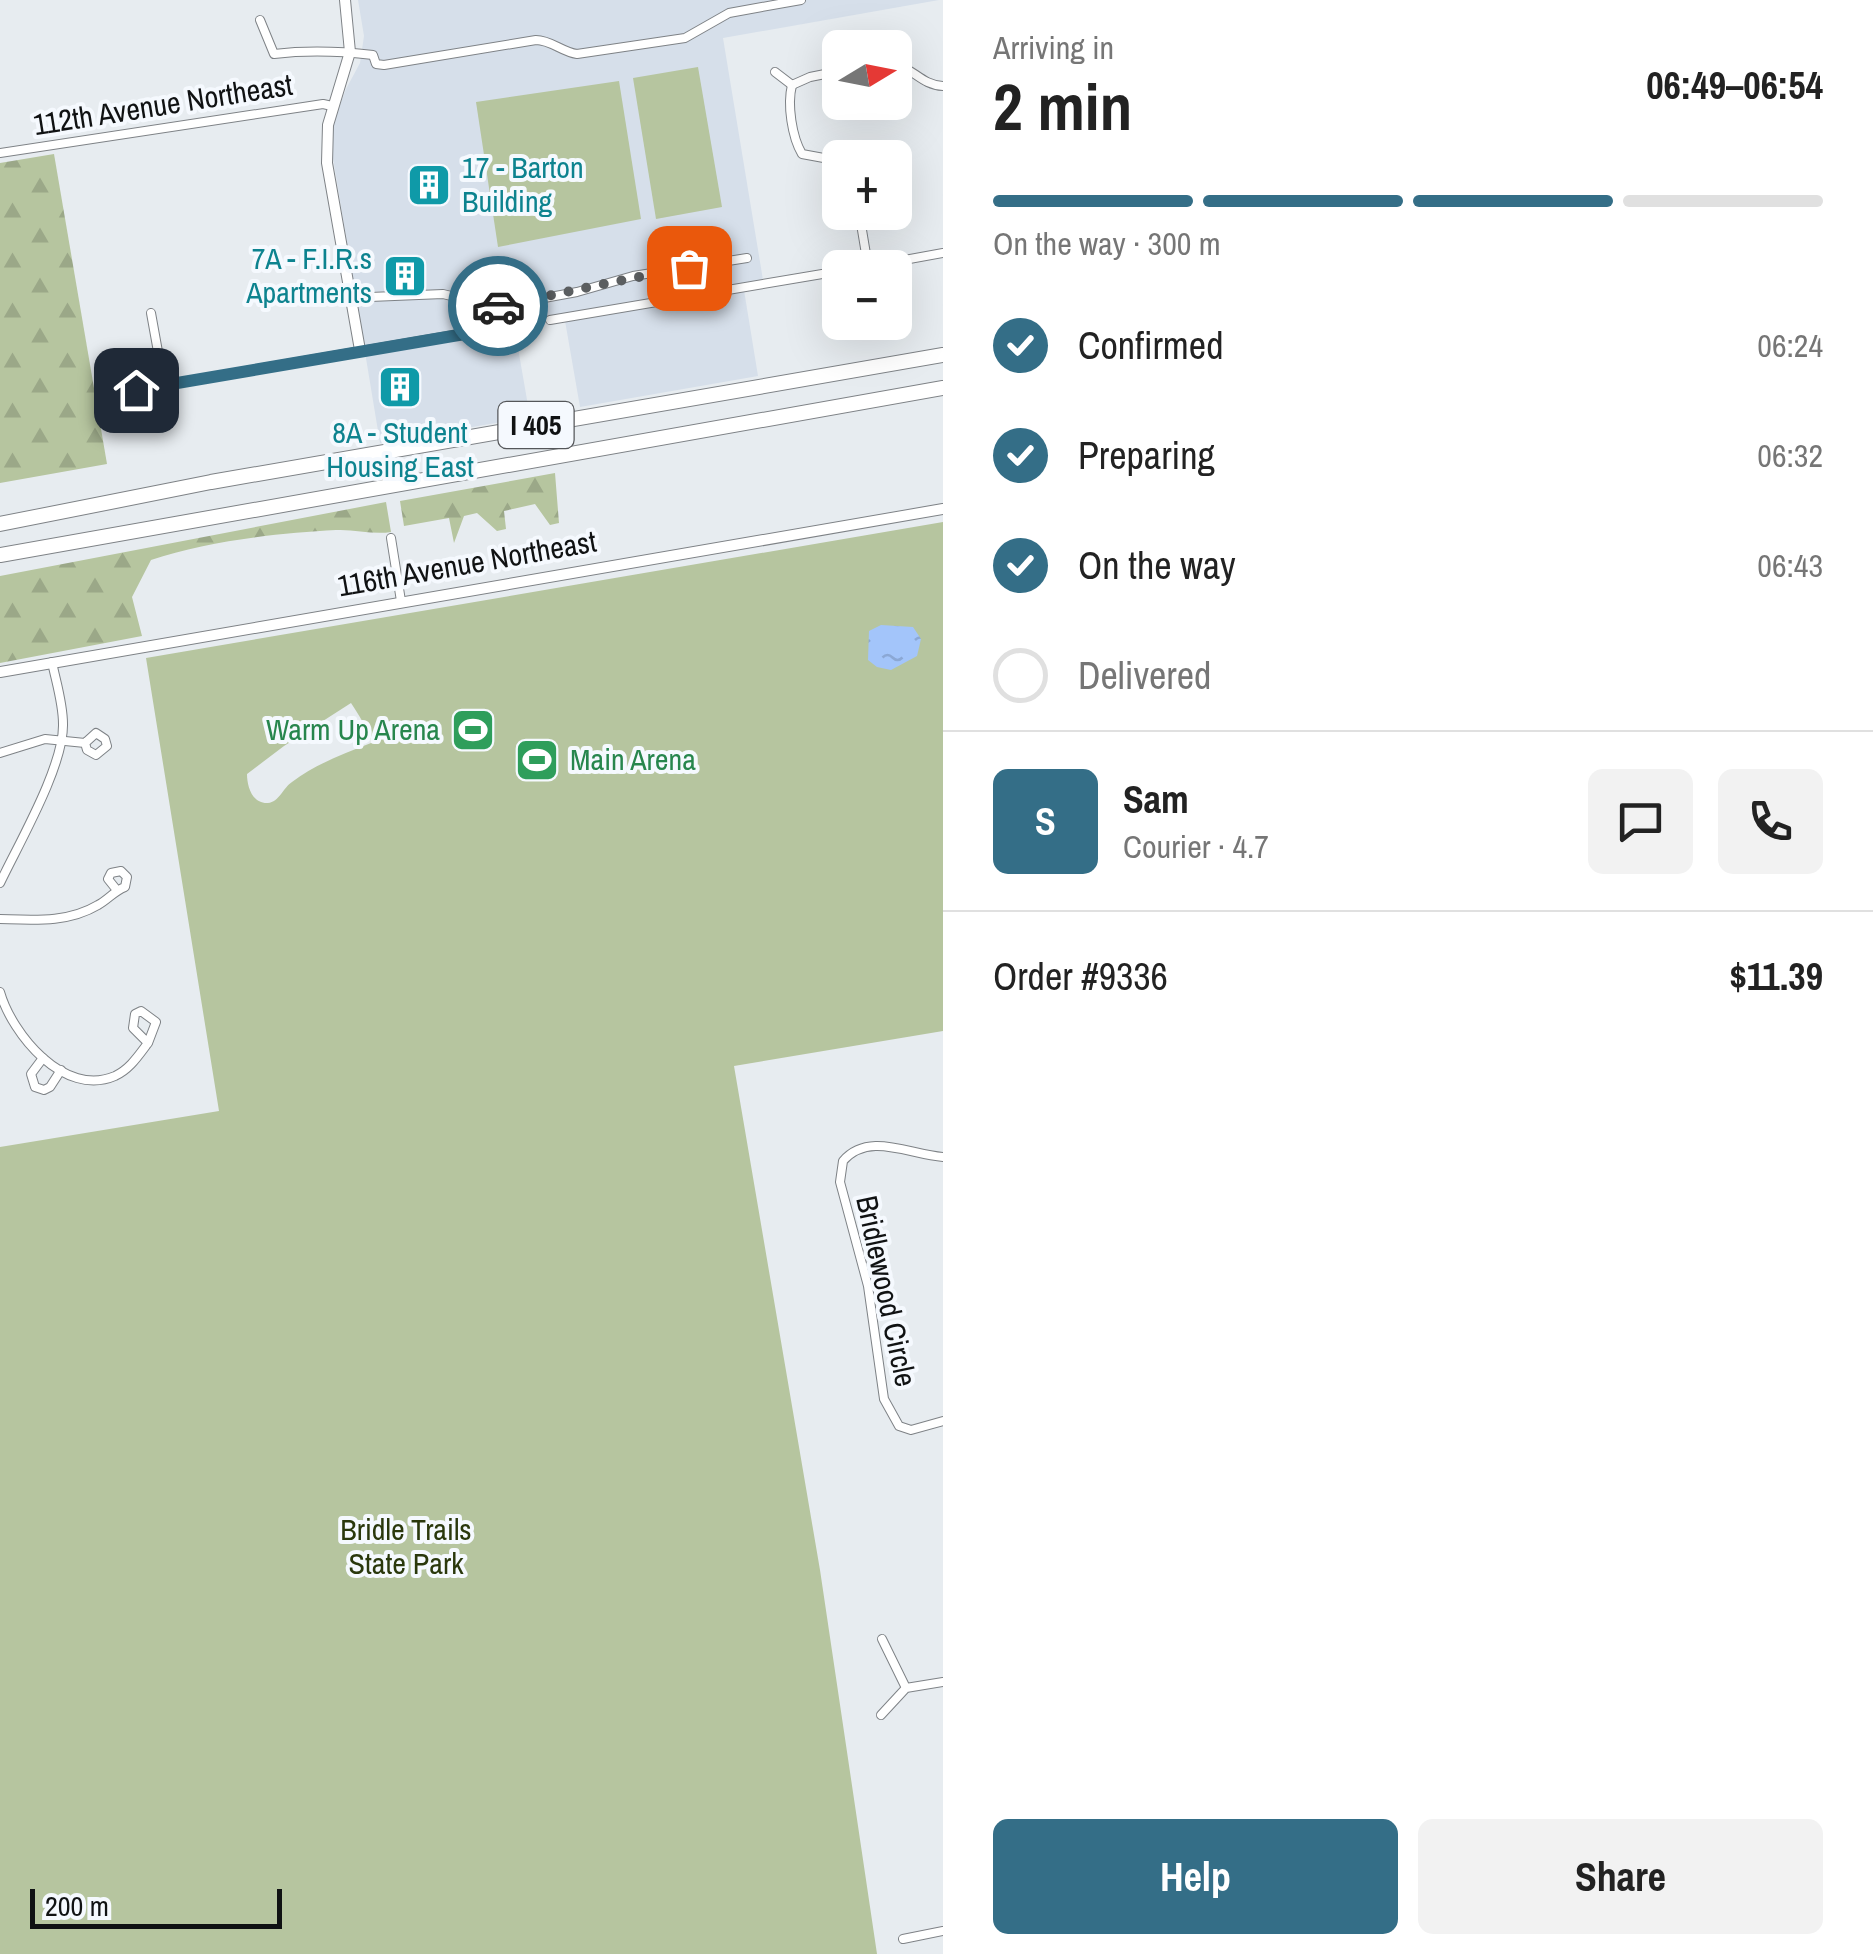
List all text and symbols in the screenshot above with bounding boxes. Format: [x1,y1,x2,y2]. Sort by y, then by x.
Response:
text: Arriving in [993,26,1114,69]
north arrow [822,30,912,120]
map controls [822,30,912,340]
text: 06:49–06:54 [1646,60,1823,111]
text: 2 min [993,63,1132,150]
street label: 112th Avenue Northeast [30,64,295,144]
button: + [822,140,912,230]
place label: 17 - Barton Building [462,147,584,221]
building icon: 17 - Barton Building [406,162,452,208]
text: On the way · 300 m [993,222,1221,265]
pin [647,226,732,311]
place label: 7A - F.I.R.s Apartments [245,238,372,312]
icon: bag [662,241,717,296]
button: − [822,250,912,340]
building icon: 7A - F.I.R.s Apartments [382,253,428,299]
courier [448,256,548,356]
icon: car [471,279,526,334]
icon: check [993,318,1048,373]
text: Confirmed [1078,320,1223,371]
text: 06:24 [1757,324,1823,367]
pin [94,348,179,433]
icon: home [109,363,164,418]
building icon: 8A - Student Housing East [377,364,423,410]
road number: I 405 [498,402,574,448]
place label: 8A - Student Housing East [326,412,474,486]
icon: check [993,428,1048,483]
text: Preparing [1078,430,1215,481]
text: 06:32 [1757,434,1823,477]
street label: 116th Avenue Northeast [334,521,599,605]
icon: check [993,538,1048,593]
text: On the way [1078,540,1236,591]
text: 06:43 [1757,544,1823,587]
text: Delivered [1078,650,1211,701]
sports icon: Warm Up Arena [450,707,496,753]
place label: Warm Up Arena [266,709,440,749]
sports icon: Main Arena [514,737,560,783]
place label: Main Arena [570,739,696,779]
button: chat [1588,769,1693,874]
button: phone [1718,769,1823,874]
text: Sam [1123,774,1189,825]
text: S [1035,796,1056,847]
text: Courier · 4.7 [1123,825,1269,868]
text: Order #9336 [993,951,1168,1002]
text: $11.39 [1729,951,1823,1002]
street label: Bridlewood Circle [847,1192,927,1390]
park label: Bridle Trails State Park [340,1509,472,1583]
button: Help [993,1819,1398,1934]
button: Share [1418,1819,1823,1934]
scale bar [30,1884,282,1928]
text: 200 m [45,1887,109,1925]

